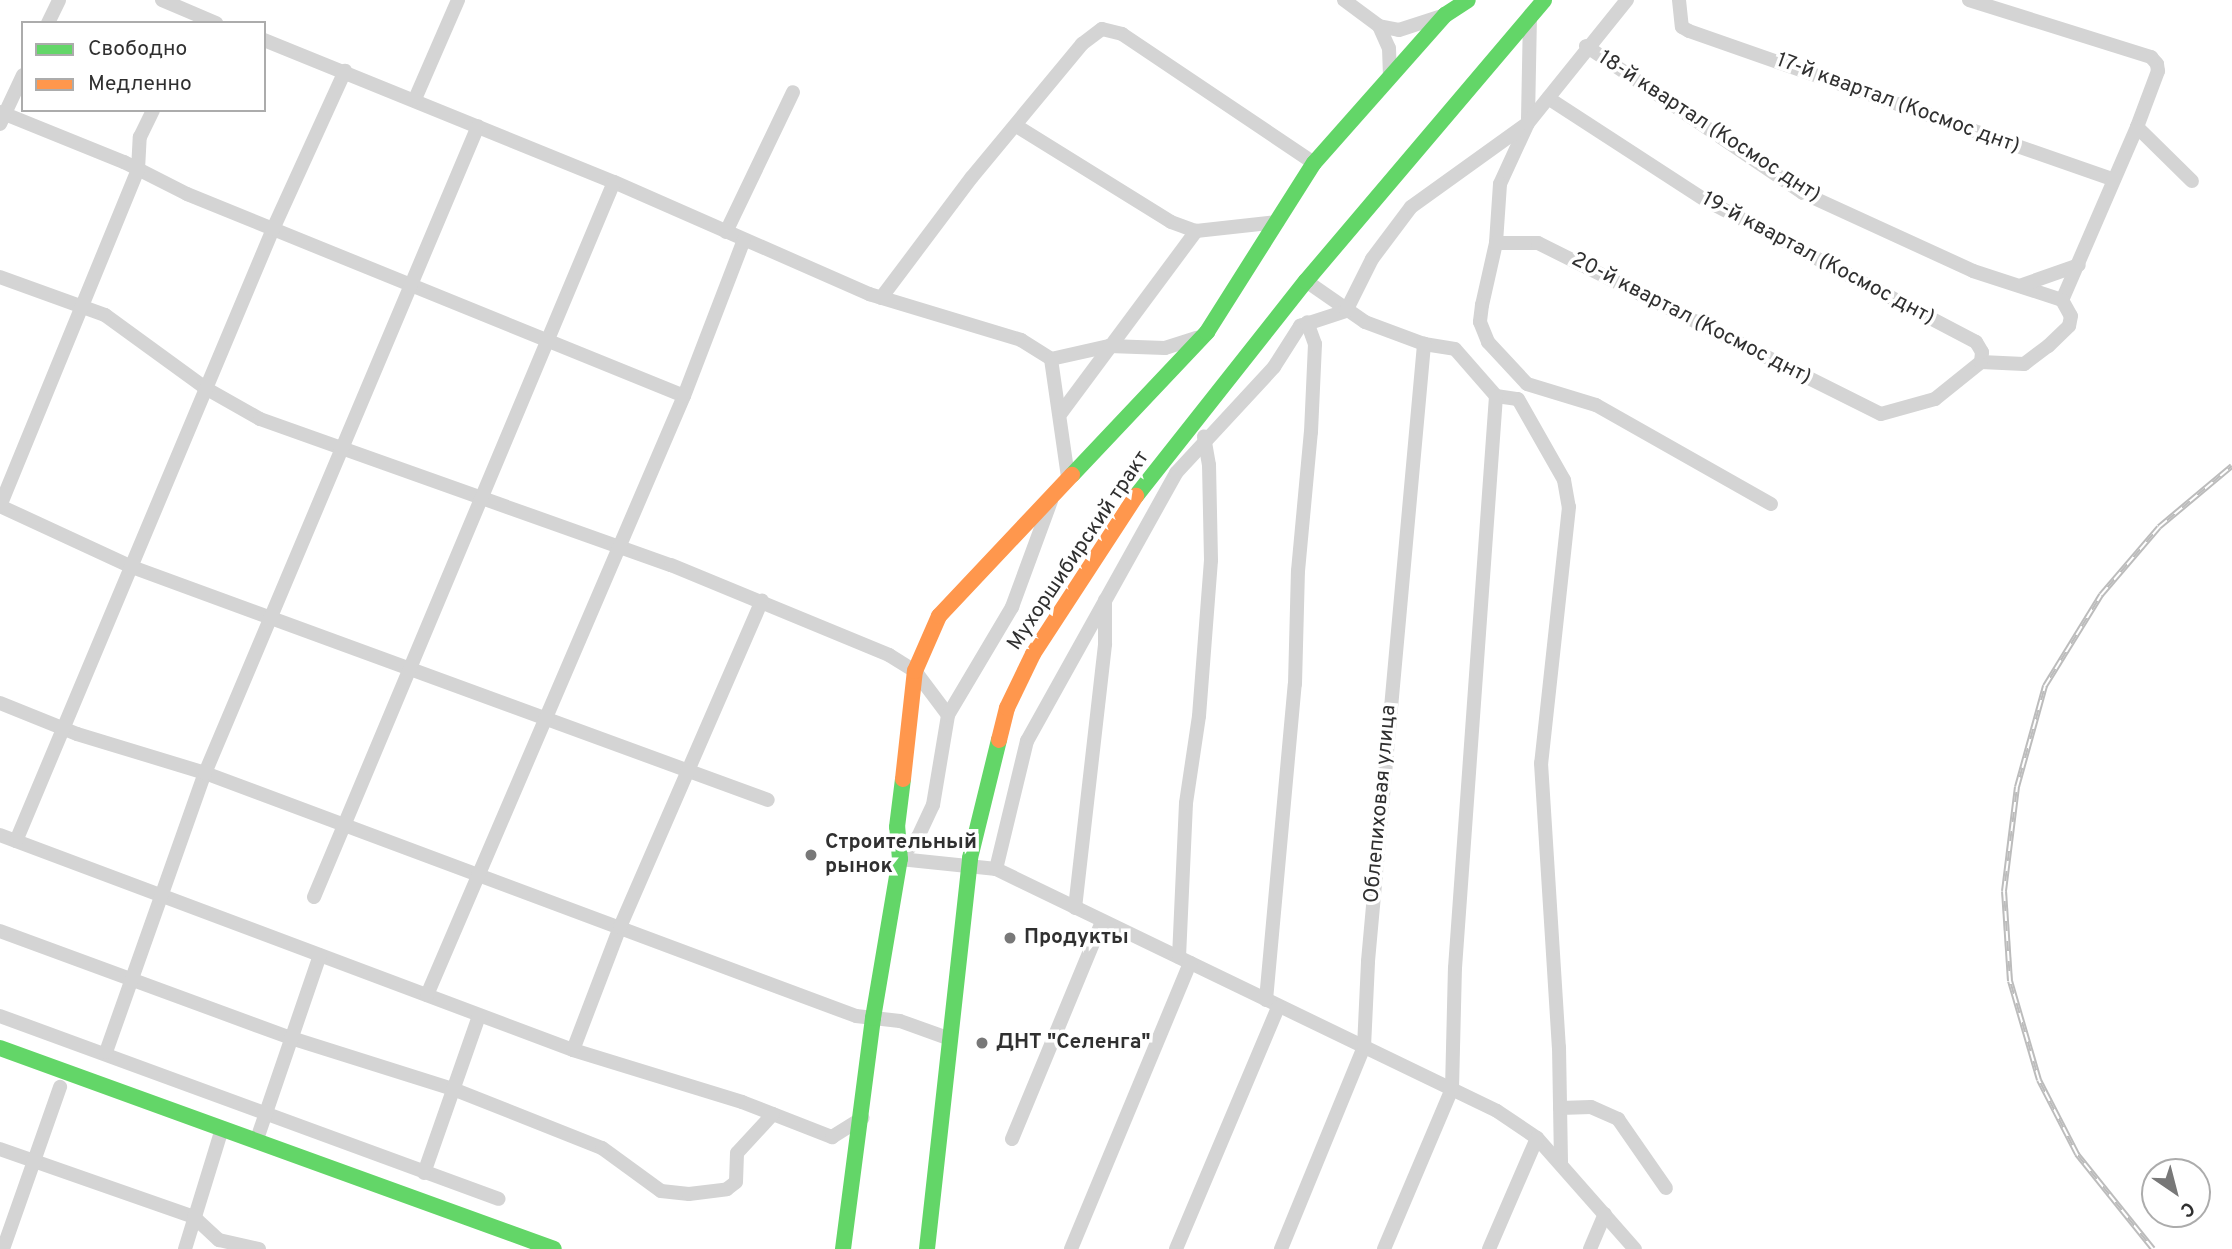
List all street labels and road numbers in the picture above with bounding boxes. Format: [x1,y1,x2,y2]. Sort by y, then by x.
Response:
street label: 18-й квартал (Космос днт) [1593,46,1825,208]
street label: 17-й квартал (Космос днт) [1773,48,2023,160]
street label: 19-й квартал (Космос днт) [1697,187,1939,331]
street label: 20-й квартал (Космос днт) [1567,247,1815,391]
street label: Мухоршибирский тракт [1003,446,1155,656]
street label: Облепиховая улица [1360,704,1402,904]

